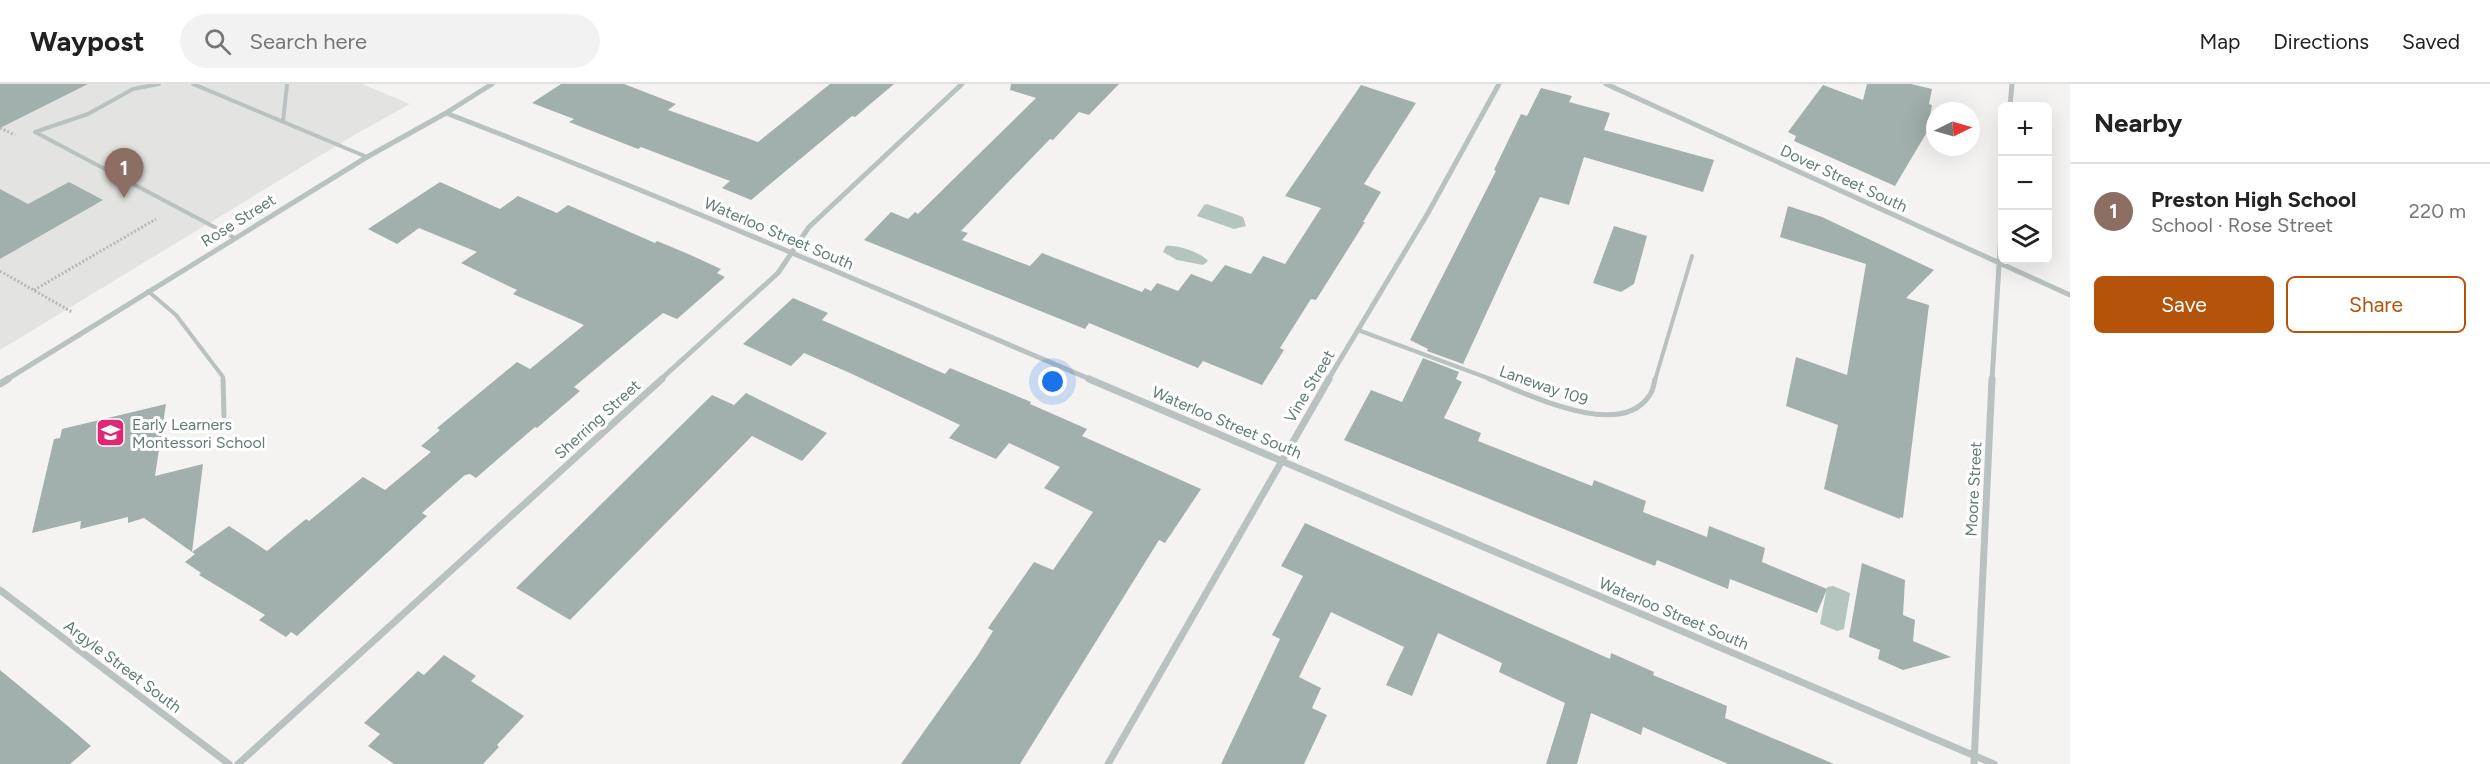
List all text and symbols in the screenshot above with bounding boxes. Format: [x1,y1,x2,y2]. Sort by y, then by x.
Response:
search box [180,14,600,68]
text: Waypost [30,24,144,58]
icon: search [201,25,234,58]
text: Search here [249,28,367,55]
text: Map [2199,29,2240,54]
text: Directions [2273,29,2369,54]
text: Saved [2402,29,2460,54]
north arrow [1926,102,1980,156]
map controls [1998,102,2052,264]
button: + [1998,102,2052,156]
text: Nearby [2094,107,2182,139]
street label: Dover Street South [1777,141,1910,216]
pin: 1 [104,148,144,198]
button: − [1998,156,2052,210]
text: Preston High School [2151,186,2356,213]
street label: Rose Street [198,190,279,251]
street label: Waterloo Street South [701,193,857,274]
text: 1 [2109,199,2118,223]
text: 220 m [2409,199,2466,223]
button: layers [1998,210,2052,264]
text: School · Rose Street [2151,213,2333,237]
button: Save [2094,276,2274,333]
button: Share [2286,276,2466,333]
street label: Vine Street [1280,347,1338,426]
street label: Laneway 109 [1497,361,1591,410]
your location [1038,367,1067,396]
street label: Sherring Street [550,376,644,463]
street label: Waterloo Street South [1149,382,1305,463]
place label: Early Learners Montessori School [132,415,265,452]
school or university icon: Early Learners Montessori School [95,417,127,449]
street label: Moore Street [1962,441,1985,537]
street label: Waterloo Street South [1596,573,1752,654]
street label: Argyle Street South [60,616,185,717]

